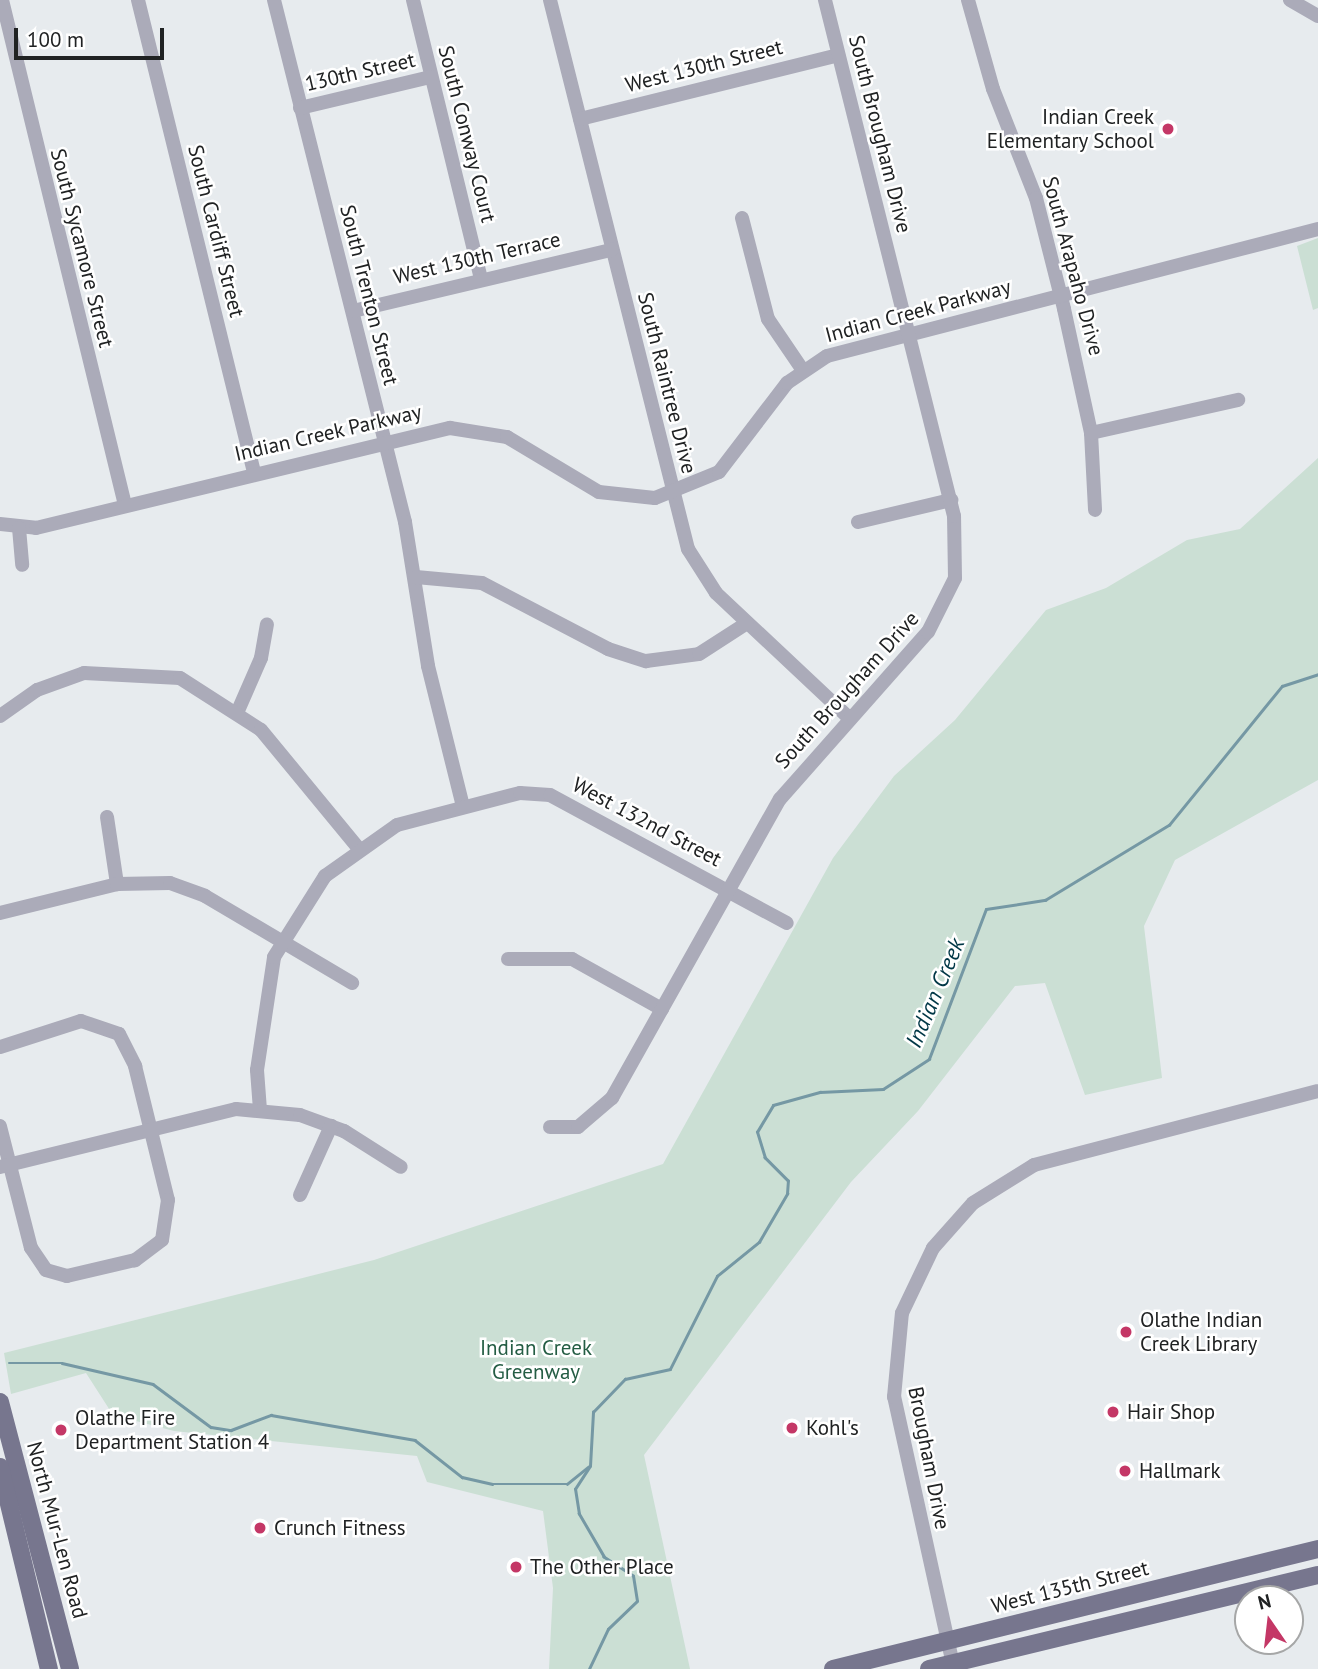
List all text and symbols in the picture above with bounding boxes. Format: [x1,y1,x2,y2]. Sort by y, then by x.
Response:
scale bar [18,14,168,58]
text: 100 m [27,26,84,53]
street label: South Brougham Drive [843,33,917,235]
street label: West 130th Street [623,34,785,98]
street label: South Conway Court [433,43,501,225]
street label: 130th Street [303,47,417,97]
place label: Indian Creek Elementary School [986,104,1154,154]
marker: Indian Creek Elementary School [1160,121,1176,137]
street label: South Cardiff Street [182,142,250,320]
street label: South Sycamore Street [45,146,119,350]
street label: South Arapaho Drive [1037,173,1109,359]
street label: South Trenton Street [334,202,404,388]
street label: West 130th Terrace [391,226,563,290]
street label: Indian Creek Parkway [822,274,1014,348]
street label: South Raintree Drive [632,290,702,476]
street label: Indian Creek Parkway [232,399,424,467]
street label: South Brougham Drive [770,606,924,774]
street label: West 132nd Street [568,772,726,872]
water label: Indian Creek [900,934,970,1052]
place label: Olathe Indian Creek Library [1140,1307,1262,1357]
marker: Olathe Indian Creek Library [1118,1324,1134,1340]
park label: Indian Creek Greenway [480,1335,592,1385]
street label: Brougham Drive [903,1384,955,1532]
place label: Hair Shop [1127,1399,1215,1425]
marker: Hair Shop [1105,1404,1121,1420]
place label: Olathe Fire Department Station 4 [75,1405,269,1455]
place label: Kohl's [806,1415,859,1441]
marker: Kohl's [784,1420,800,1436]
marker: Olathe Fire Department Station 4 [53,1422,69,1438]
street label: North Mur-Len Road [21,1439,93,1621]
place label: Hallmark [1139,1458,1220,1484]
marker: Hallmark [1117,1463,1133,1479]
place label: Crunch Fitness [274,1515,406,1541]
marker: Crunch Fitness [252,1520,268,1536]
place label: The Other Place [530,1554,674,1580]
street label: West 135th Street [989,1555,1151,1619]
marker: The Other Place [508,1559,524,1575]
north arrow [1234,1585,1304,1655]
text: N [1255,1588,1273,1615]

